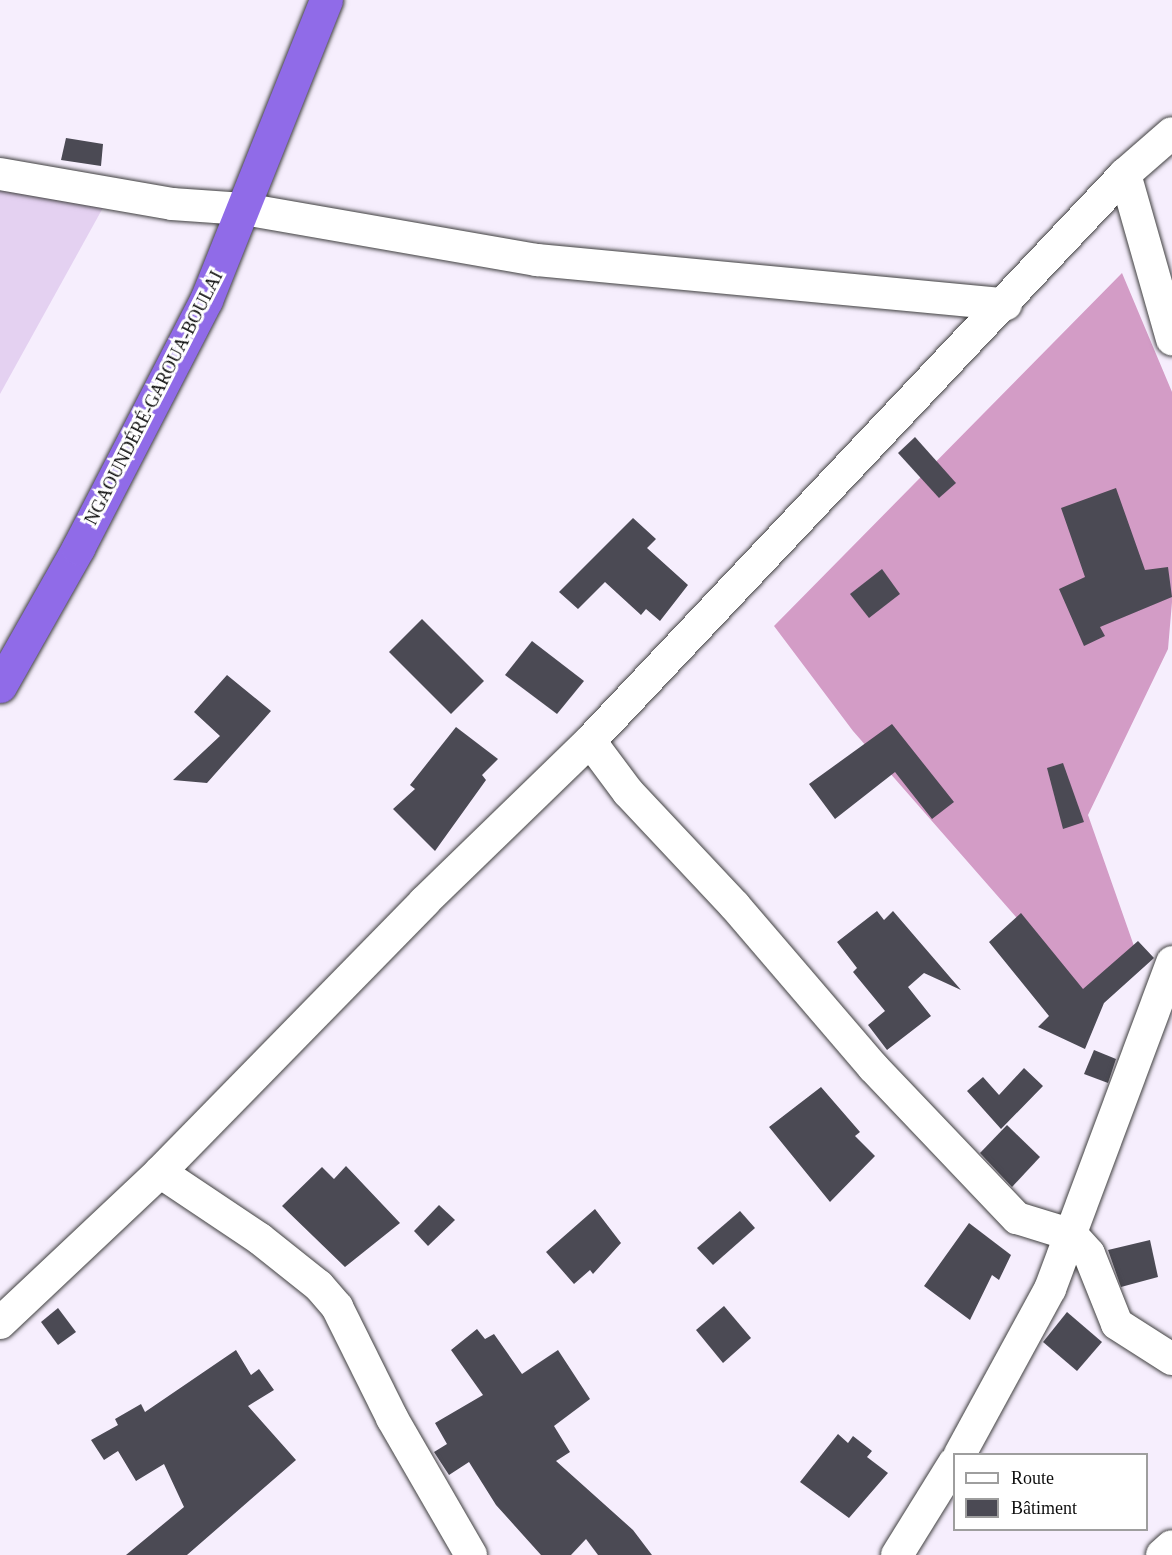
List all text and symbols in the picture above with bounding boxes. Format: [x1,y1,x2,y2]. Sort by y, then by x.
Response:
street label: NGAOUNDÉRÉ-GAROUA-BOULAI [80,267,228,529]
legend [953,1453,1148,1531]
text: Route [1011,1468,1054,1488]
text: Bâtiment [1011,1498,1077,1518]

